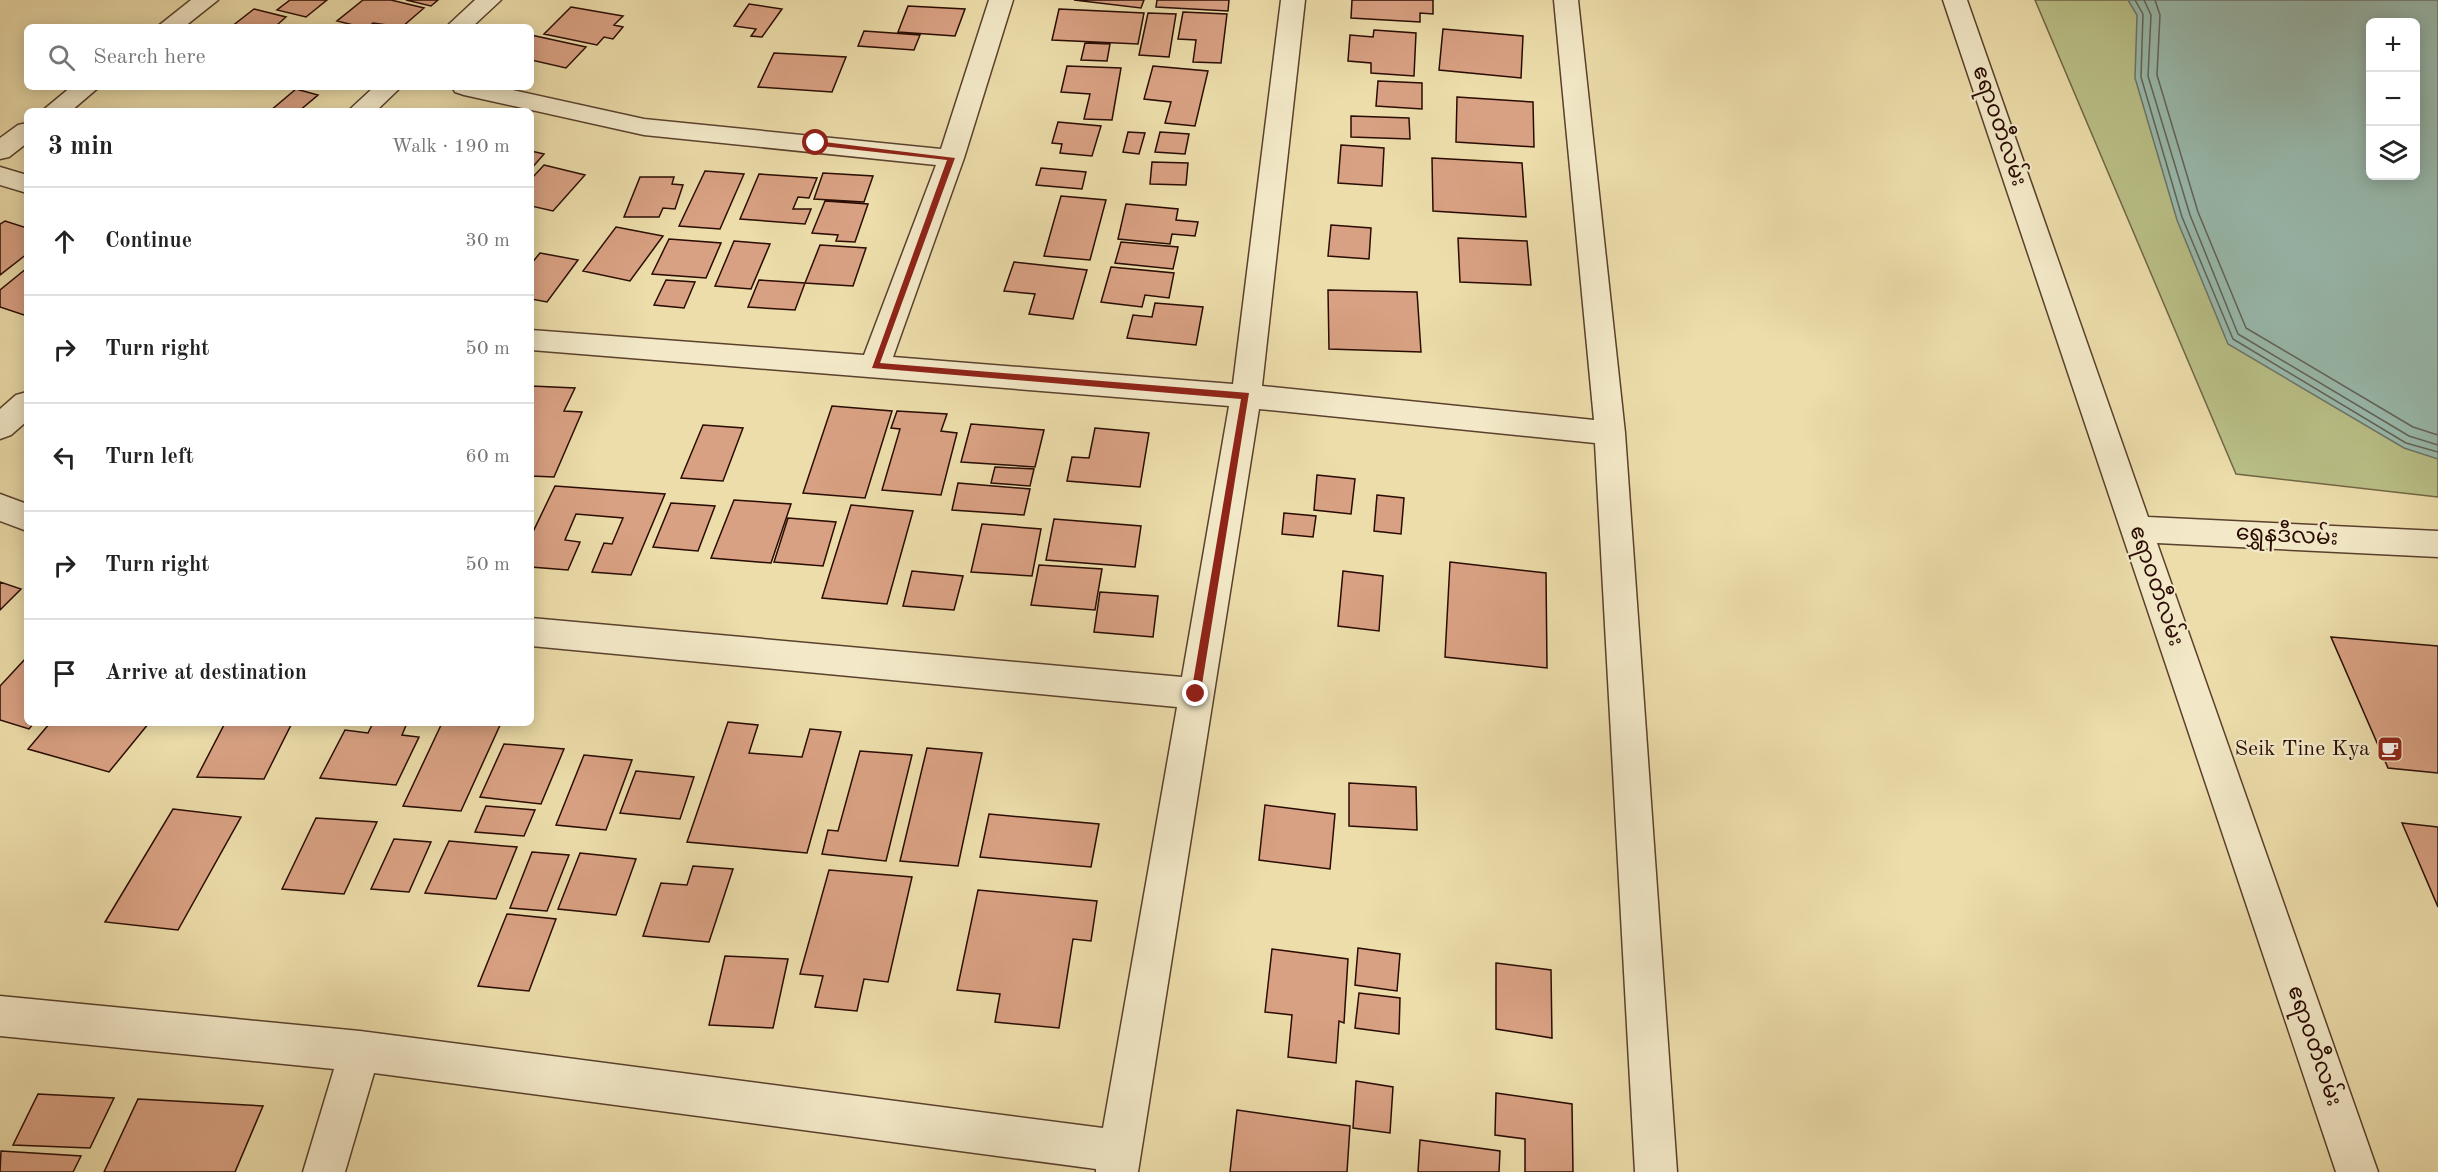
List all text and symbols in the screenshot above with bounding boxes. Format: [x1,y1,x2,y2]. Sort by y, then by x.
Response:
map controls [2366,18,2420,180]
button: + [2366,18,2420,72]
search box [24,24,534,90]
icon: search [45,41,78,74]
text: Search here [93,46,206,68]
street label: ဧရာဝတီလမ်း [1963,61,2036,191]
button: − [2366,72,2420,126]
button: layers [2366,126,2420,180]
route start [802,129,828,155]
text: 3 min [48,134,113,160]
text: Walk · 190 m [391,137,510,157]
icon: ahead [48,225,81,258]
text: Continue [105,230,192,252]
text: 30 m [465,231,510,251]
icon: right [48,333,81,366]
text: Turn right [105,338,209,360]
text: 50 m [465,339,510,359]
icon: left [48,441,81,474]
text: Turn left [105,446,194,468]
text: 60 m [465,447,510,467]
street label: ရွှေနဒီလမ်း [2235,516,2339,555]
street label: ဧရာဝတီလမ်း [2120,521,2193,651]
icon: right [48,549,81,582]
text: Turn right [105,554,209,576]
text: 50 m [465,555,510,575]
icon: arrive [48,657,81,690]
text: Arrive at destination [105,662,307,684]
route end [1182,680,1208,706]
cafe icon: Seik Tine Kya [2375,734,2405,764]
place label: Seik Tine Kya [2234,738,2370,760]
street label: ဧရာဝတီလမ်း [2278,981,2351,1111]

